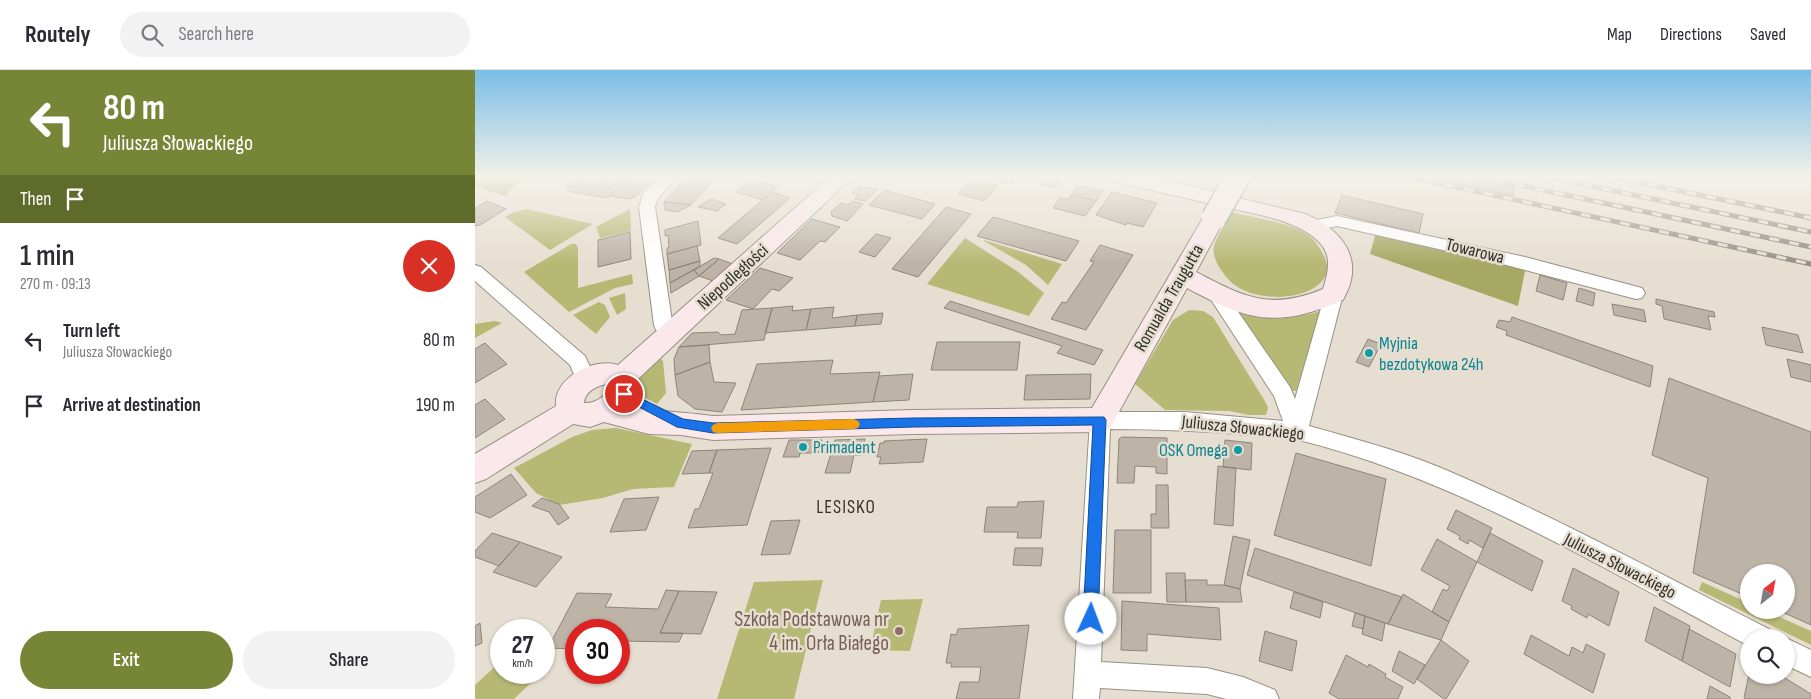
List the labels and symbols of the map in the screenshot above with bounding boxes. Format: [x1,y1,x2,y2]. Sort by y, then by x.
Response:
street label: Towarowa [1444,234,1506,268]
street label: Niepodległości [693,240,773,314]
street label: Romualda Traugutta [1130,241,1208,355]
place label: Myjnia bezdotykowa 24h [1379,333,1484,375]
marker: Myjnia bezdotykowa 24h [1363,347,1375,359]
pin [603,373,645,415]
street label: Juliusza Słowackiego [1180,411,1305,445]
place label: Primadent [813,437,876,458]
place label: OSK Omega [1159,440,1228,461]
marker: Primadent [797,441,809,453]
marker: OSK Omega [1232,444,1244,456]
district label: LESISKO [816,496,876,519]
street label: Juliusza Słowackiego [1560,528,1679,603]
north arrow [1740,564,1795,619]
position arrow [1064,592,1116,644]
place label: Szkoła Podstawowa nr 4 im. Orła Białego [734,607,889,656]
speed limit sign: 30 [565,619,630,684]
marker: Szkoła Podstawowa nr 4 im. Orła Białego [893,625,905,637]

